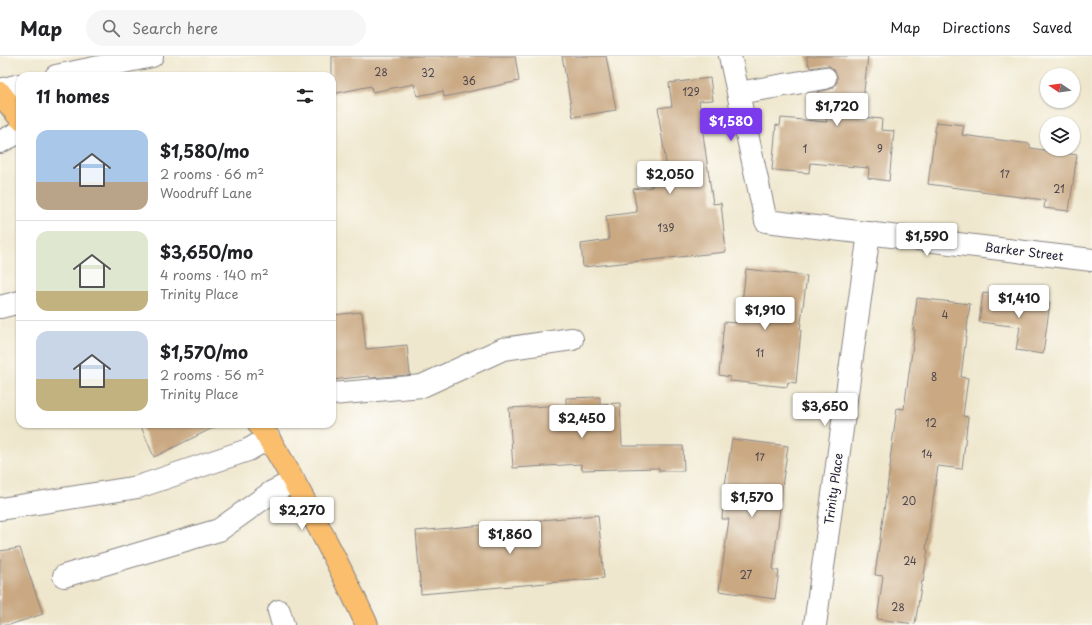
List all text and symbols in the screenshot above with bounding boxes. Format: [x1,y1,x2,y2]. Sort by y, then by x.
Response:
search box [86,10,366,46]
text: Map [20,14,62,42]
text: Search here [132,16,218,39]
icon: search [100,17,122,39]
text: Map [890,17,920,38]
text: Directions [942,17,1010,38]
text: Saved [1032,17,1072,38]
house number: 28 [374,64,388,79]
house number: 32 [421,65,435,80]
north arrow [1040,68,1080,108]
map controls [1040,68,1080,156]
house number: 36 [462,73,476,88]
text: 11 homes [36,83,110,109]
house number: 129 [682,84,700,99]
icon: filters [294,85,316,107]
pin: $1,720 [804,93,870,127]
text: $1,720 [815,96,859,115]
pin: $1,580 [698,108,764,142]
text: $1,580 [709,111,753,130]
button: layers [1040,116,1080,156]
text: $1,580/mo [160,138,249,164]
house number: 1 [803,141,807,156]
house number: 9 [877,141,883,156]
icon: home [68,146,116,194]
pin: $2,050 [637,161,703,195]
text: 2 rooms · 66 m² [160,164,264,183]
text: $2,050 [646,164,694,183]
house number: 17 [1000,166,1011,181]
house number: 21 [1053,181,1065,196]
text: Woodruff Lane [160,183,252,202]
house number: 139 [658,220,675,235]
pin: $1,590 [894,223,960,257]
text: $1,590 [905,226,949,245]
street label: Barker Street [984,237,1065,265]
text: $3,650/mo [160,239,253,265]
icon: home [68,247,116,295]
text: 4 rooms · 140 m² [160,265,269,284]
text: Trinity Place [160,284,238,303]
pin: $1,410 [986,285,1052,319]
text: $1,410 [998,288,1040,307]
pin: $1,910 [732,297,798,331]
text: $1,910 [745,300,785,319]
house number: 4 [942,307,949,322]
text: $1,570/mo [160,339,248,365]
house number: 11 [756,345,764,360]
icon: home [68,347,116,395]
text: 2 rooms · 56 m² [160,365,264,384]
house number: 8 [931,369,937,384]
text: Trinity Place [160,384,238,403]
pin: $3,650 [792,393,858,427]
text: $3,650 [802,396,848,415]
pin: $2,450 [549,405,615,439]
text: $2,450 [558,408,606,427]
house number: 12 [925,415,937,430]
house number: 14 [921,446,933,461]
house number: 17 [755,449,766,464]
street label: Trinity Place [819,452,847,526]
pin: $1,570 [719,484,785,518]
text: $1,570 [731,487,773,506]
house number: 20 [902,493,916,508]
pin: $2,270 [269,497,335,531]
text: $2,270 [279,500,325,519]
pin: $1,860 [477,521,543,555]
text: $1,860 [488,524,532,543]
house number: 24 [903,553,917,568]
house number: 27 [740,567,753,582]
house number: 28 [891,599,905,614]

